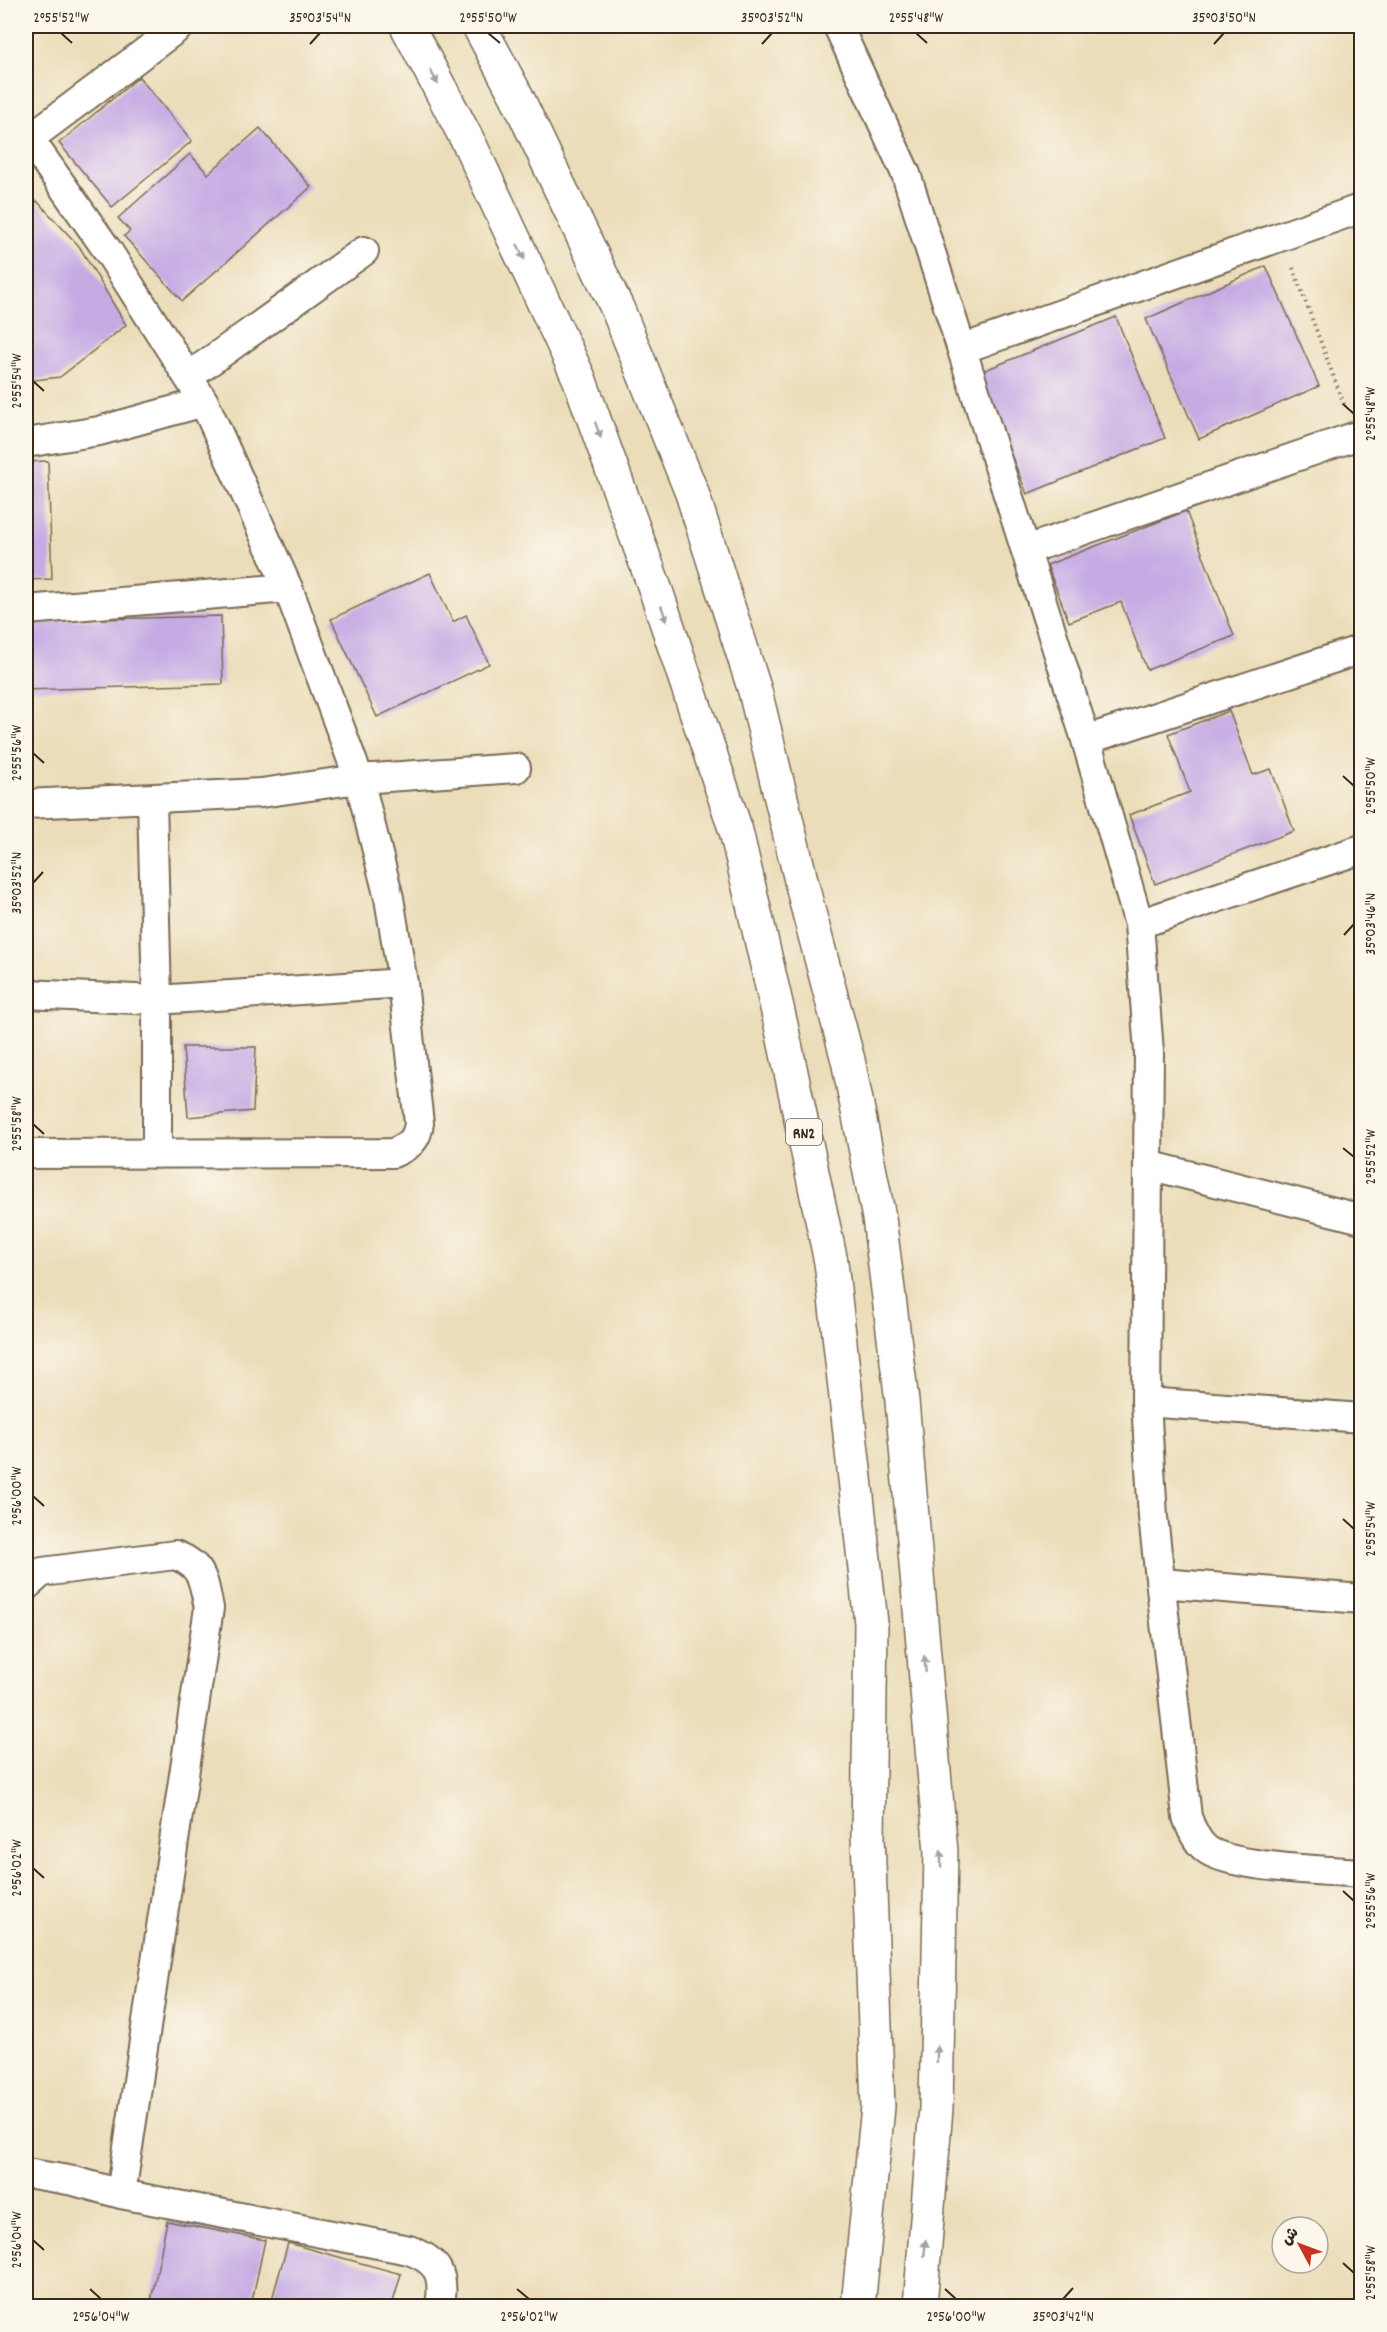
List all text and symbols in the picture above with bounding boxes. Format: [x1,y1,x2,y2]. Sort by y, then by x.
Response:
text: 2°55'52"W [33,8,89,30]
text: 35°03'54"N [289,8,351,30]
text: 2°55'50"W [459,8,517,30]
text: 35°03'52"N [741,8,803,30]
text: 2°55'48"W [889,8,944,30]
text: 35°03'50"N [1192,8,1256,30]
one-way arrow [429,69,439,86]
one-way arrow [516,243,525,260]
text: 2°55'54"W [7,353,29,409]
text: 2°55'48"W [1361,386,1383,441]
one-way arrow [594,422,604,440]
one-way arrow [659,605,669,623]
text: 2°55'56"W [7,724,29,781]
text: 2°55'50"W [1361,757,1383,815]
text: 35°03'52"N [7,852,29,914]
text: 35°03'46"N [1361,893,1383,955]
text: 2°55'58"W [7,1096,29,1152]
road number: RN2 [786,1119,822,1145]
text: 2°55'52"W [1361,1129,1383,1185]
text: 2°56'00"W [7,1466,29,1525]
text: 2°55'54"W [1361,1501,1383,1557]
one-way arrow [920,1655,930,1674]
text: 2°56'02"W [7,1839,29,1897]
one-way arrow [936,1849,946,1868]
text: 2°55'56"W [1361,1872,1383,1929]
one-way arrow [932,2044,942,2063]
text: 2°56'04"W [7,2211,29,2268]
north arrow [1270,2215,1330,2275]
text: ش [1276,2223,1305,2251]
one-way arrow [920,2239,930,2258]
text: 2°55'58"W [1361,2245,1383,2301]
text: 2°56'04"W [73,2307,130,2329]
text: 2°56'02"W [500,2307,558,2329]
text: 2°56'00"W [927,2307,986,2329]
text: 35°03'42"N [1032,2307,1094,2329]

